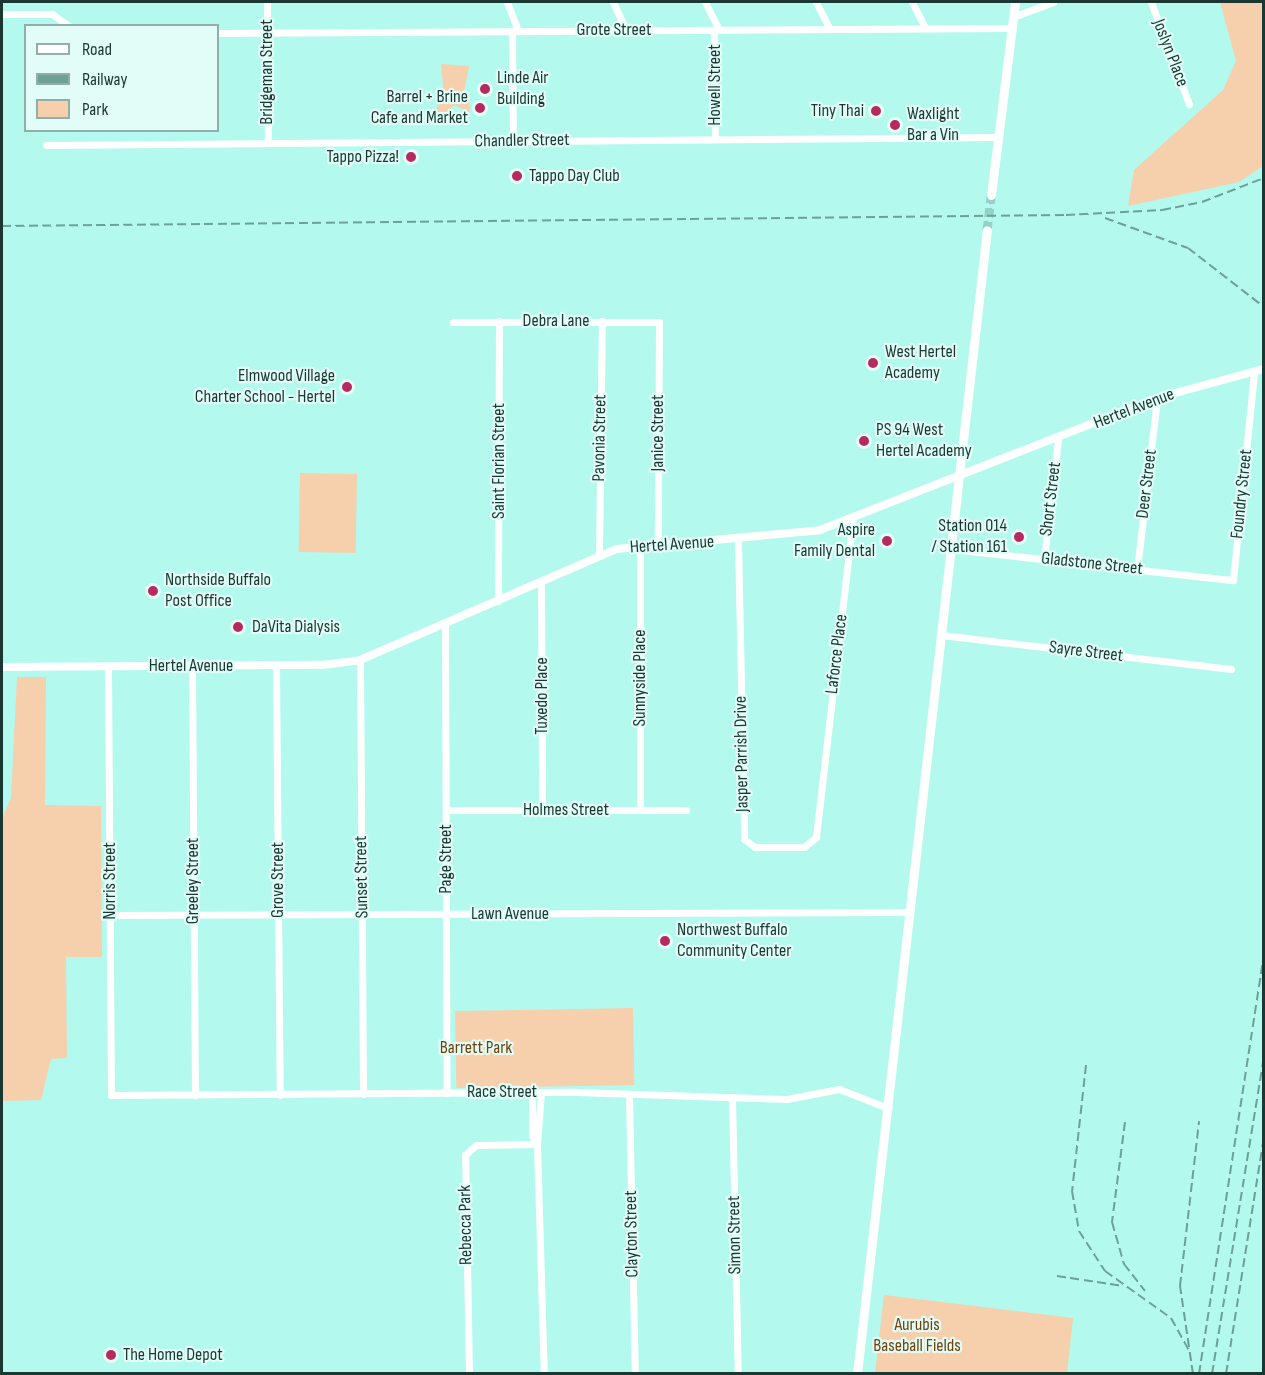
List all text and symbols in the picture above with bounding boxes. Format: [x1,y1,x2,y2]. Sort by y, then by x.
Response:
street label: Joslyn Place [1147,16,1193,90]
street label: Bridgeman Street [256,19,278,125]
street label: Grote Street [577,19,651,41]
legend [24,24,219,132]
text: Road [82,39,112,60]
street label: Howell Street [704,44,726,126]
place label: Linde Air Building [497,68,549,110]
text: Railway [82,69,127,90]
marker: Linde Air Building [478,82,492,96]
place label: Barrel + Brine Cafe and Market [371,87,468,130]
text: Park [82,99,108,120]
place label: Tiny Thai [811,100,864,122]
marker: Barrel + Brine Cafe and Market [473,101,487,115]
marker: Tiny Thai [869,104,883,118]
place label: Waxlight Bar a Vin [907,104,959,146]
marker: Waxlight Bar a Vin [888,118,902,132]
street label: Chandler Street [474,129,570,153]
place label: Tappo Pizza! [327,146,399,168]
marker: Tappo Pizza! [404,150,418,164]
place label: Tappo Day Club [529,165,620,187]
marker: Tappo Day Club [510,169,524,183]
street label: Debra Lane [523,310,589,332]
place label: West Hertel Academy [885,342,956,385]
marker: West Hertel Academy [866,356,880,370]
place label: Elmwood Village Charter School - Hertel [195,366,335,409]
marker: Elmwood Village Charter School - Hertel [340,380,354,394]
street label: Hertel Avenue [1091,384,1177,434]
street label: Pavonia Street [588,394,612,482]
street label: Janice Street [647,395,669,471]
street label: Saint Florian Street [488,403,510,519]
place label: PS 94 West Hertel Academy [876,420,972,462]
marker: PS 94 West Hertel Academy [857,434,871,448]
street label: Deer Street [1132,448,1162,520]
street label: Foundry Street [1227,448,1257,540]
street label: Short Street [1036,461,1066,537]
place label: Station 014 / Station 161 [932,516,1007,558]
place label: Aspire Family Dental [794,520,875,562]
marker: Station 014 / Station 161 [1012,530,1026,544]
street label: Hertel Avenue [629,531,715,559]
marker: Aspire Family Dental [880,534,894,548]
street label: Gladstone Street [1040,548,1144,580]
place label: Northside Buffalo Post Office [165,570,271,612]
marker: Northside Buffalo Post Office [146,584,160,598]
street label: Laforce Place [821,613,853,695]
place label: DaVita Dialysis [252,616,340,638]
marker: DaVita Dialysis [229,618,247,636]
street label: Sunnyside Place [629,629,651,727]
street label: Sayre Street [1048,637,1124,667]
street label: Hertel Avenue [149,655,233,677]
street label: Tuxedo Place [531,657,553,735]
street label: Jasper Parrish Drive [730,696,754,812]
street label: Holmes Street [523,799,609,821]
street label: Page Street [435,824,457,894]
street label: Sunset Street [350,835,374,919]
street label: Greeley Street [182,838,204,924]
street label: Norris Street [99,842,121,920]
street label: Grove Street [267,842,289,918]
street label: Lawn Avenue [471,903,549,925]
place label: Northwest Buffalo Community Center [677,920,791,962]
marker: Northwest Buffalo Community Center [658,934,672,948]
park label: Barrett Park [440,1037,512,1059]
street label: Race Street [467,1081,537,1103]
street label: Rebecca Park [455,1185,477,1265]
street label: Clayton Street [620,1190,644,1278]
street label: Simon Street [724,1196,746,1274]
park label: Aurubis Baseball Fields [873,1315,961,1358]
place label: The Home Depot [123,1344,223,1366]
marker: The Home Depot [104,1348,118,1362]

